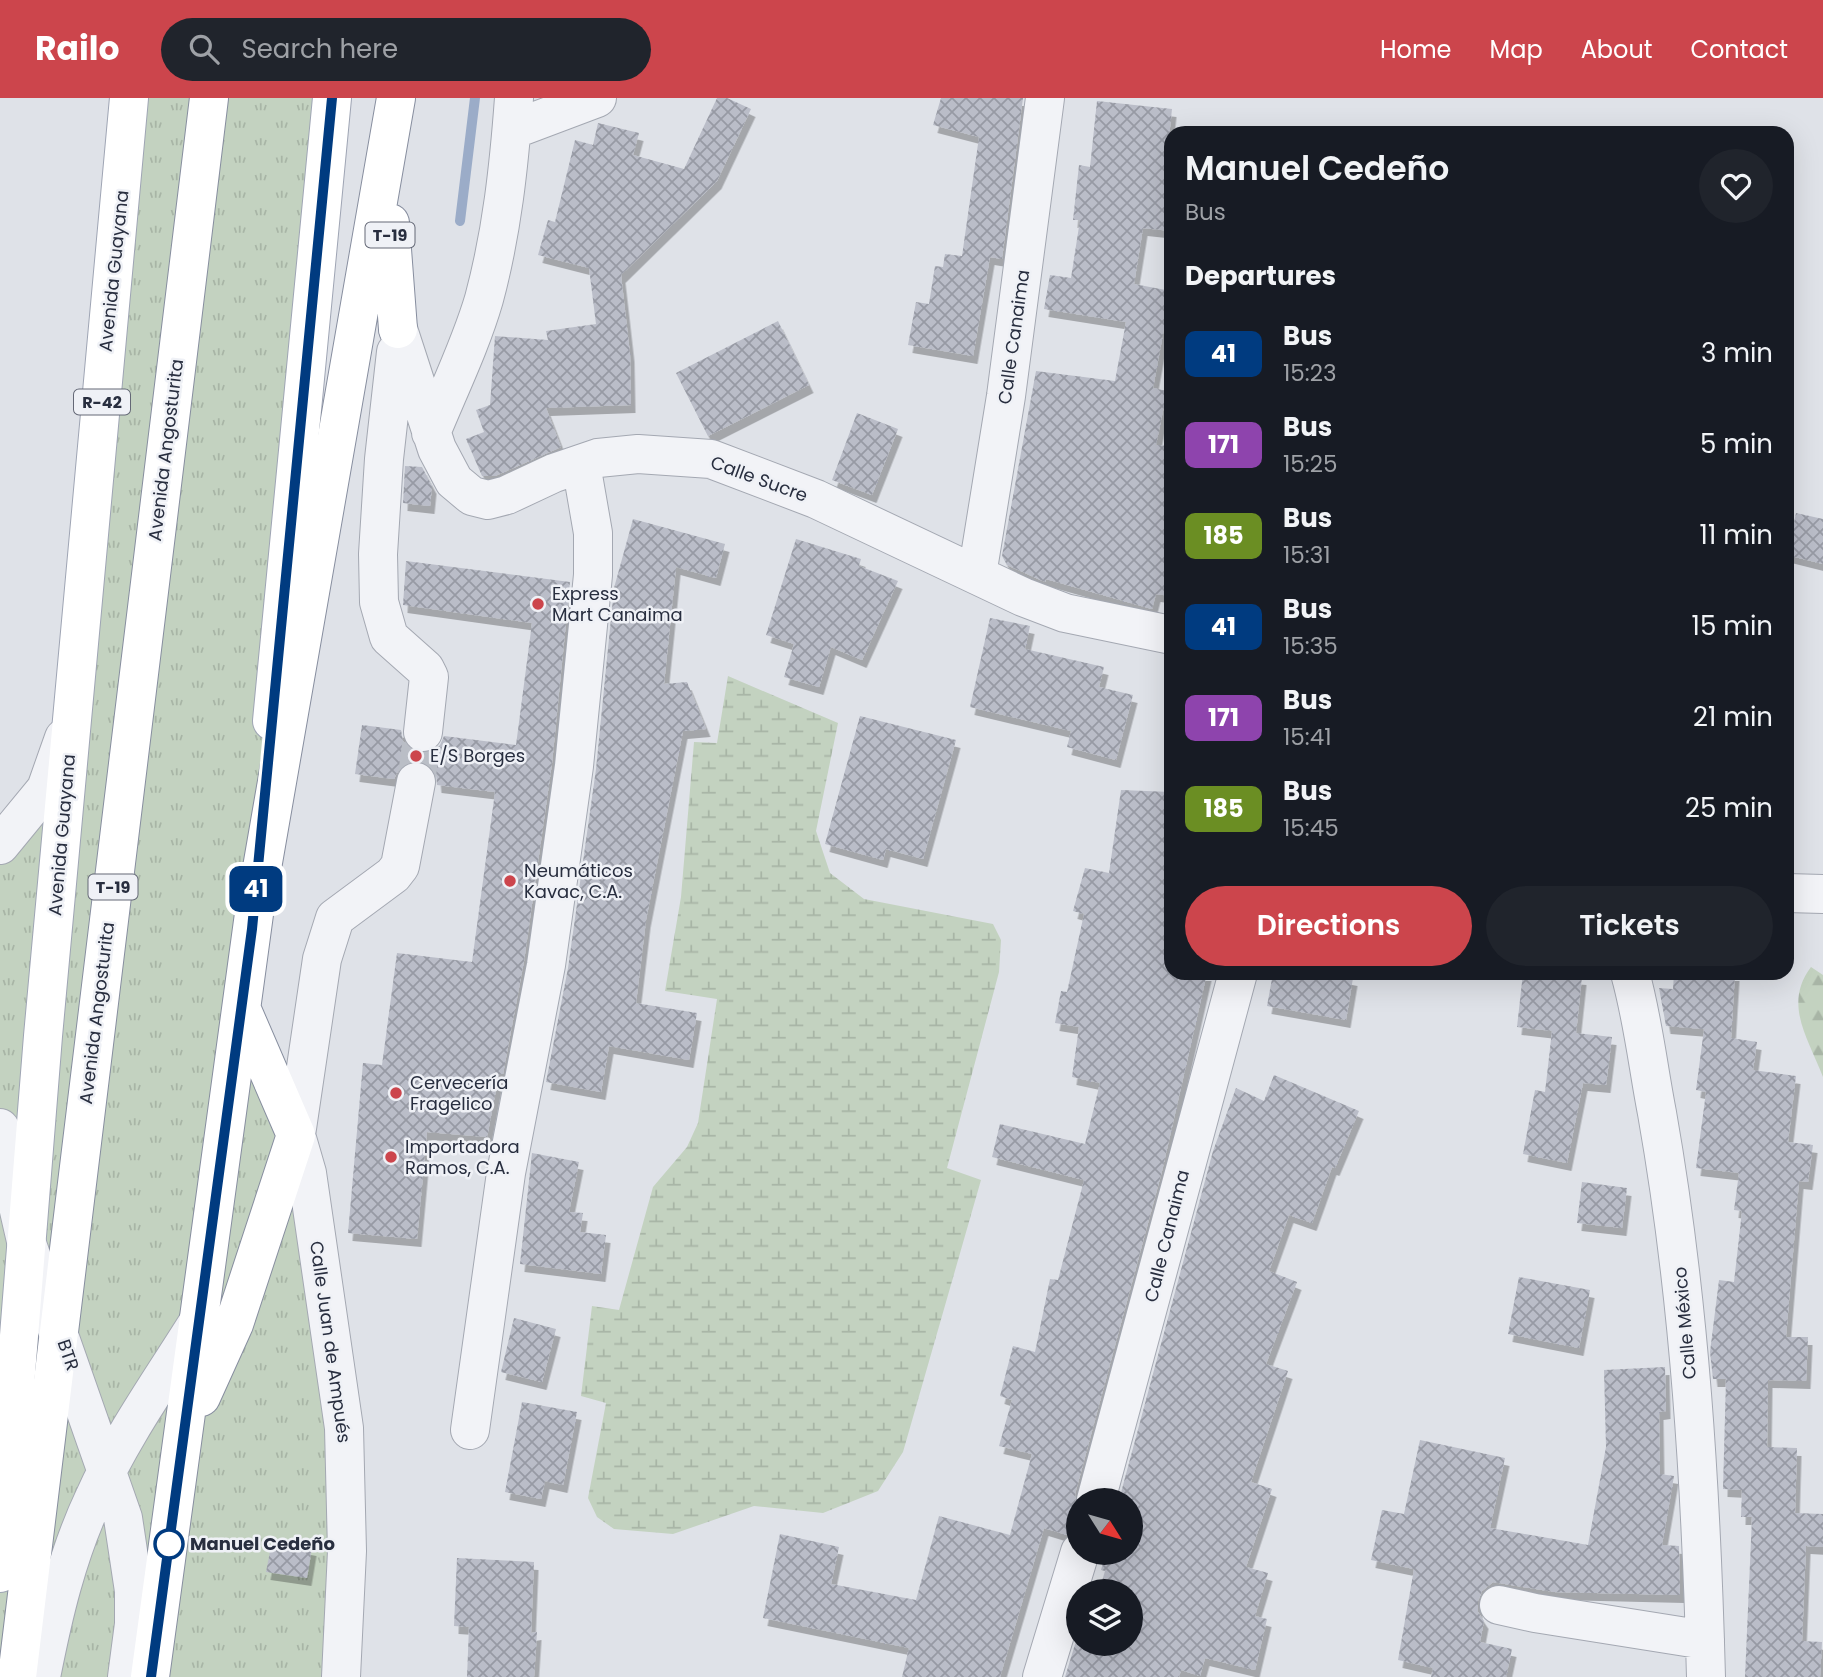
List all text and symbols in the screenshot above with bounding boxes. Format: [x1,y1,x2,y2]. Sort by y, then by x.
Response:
search box [161,18,651,81]
text: Railo [35,25,119,72]
icon: search [185,30,223,68]
text: Search here [241,31,398,67]
text: Home [1380,33,1452,66]
text: Map [1490,33,1543,66]
text: About [1581,33,1652,66]
text: Contact [1690,33,1788,66]
text: Manuel Cedeño [1185,145,1449,192]
button: heart [1699,149,1773,223]
street label: Avenida Guayana [93,189,134,353]
text: Bus [1185,196,1226,228]
road number: T-19 [366,223,414,248]
text: Departures [1185,258,1336,294]
street label: Calle Canaima [992,268,1035,406]
text: Bus [1283,318,1332,354]
text: 3 min [1701,335,1773,371]
text: 41 [1211,337,1236,370]
text: 15:23 [1283,357,1336,389]
street label: Avenida Angosturita [142,358,189,542]
road number: R-42 [74,390,130,414]
text: Bus [1283,409,1332,445]
text: 5 min [1700,426,1773,462]
text: 171 [1208,428,1239,461]
text: 15:25 [1283,448,1337,480]
street label: Calle Sucre [707,449,811,508]
text: Bus [1283,500,1332,536]
text: 11 min [1700,517,1773,553]
text: 185 [1203,519,1244,552]
text: 15:31 [1283,539,1331,571]
place label: Express Mart Canaima [552,581,683,627]
text: Bus [1283,591,1332,627]
marker: Express Mart Canaima [530,596,546,612]
text: 15 min [1692,608,1773,644]
text: 41 [1211,610,1236,643]
text: 15:35 [1283,630,1338,662]
text: Bus [1283,682,1332,718]
text: 21 min [1693,699,1773,735]
text: 171 [1208,701,1239,734]
text: 15:41 [1283,721,1332,753]
place label: E/S Borges [430,743,525,768]
marker: E/S Borges [408,748,424,764]
street label: Avenida Guayana [42,753,81,917]
text: Bus [1283,773,1332,809]
text: 25 min [1685,790,1773,826]
text: 185 [1203,792,1244,825]
text: 15:45 [1283,812,1339,844]
place label: Neumáticos Kavac, C.A. [524,858,633,904]
line badge: 41 [224,866,288,912]
text: 41 [243,872,269,905]
marker: Neumáticos Kavac, C.A. [502,873,518,889]
road number: T-19 [88,874,138,900]
button: Directions [1185,886,1472,966]
button: Tickets [1486,886,1773,966]
street label: Avenida Angosturita [73,921,120,1105]
place label: Cervecería Fragelico [410,1070,508,1116]
marker: Cervecería Fragelico [388,1085,404,1101]
place label: Importadora Ramos, C.A. [405,1134,520,1180]
marker: Importadora Ramos, C.A. [383,1149,399,1165]
street label: Calle Canaima [1138,1167,1195,1305]
street label: Calle Juan de Ampués [304,1239,357,1444]
street label: Calle México [1667,1266,1702,1380]
street label: BTR [51,1336,85,1374]
north arrow [1066,1488,1143,1564]
map controls [1066,1488,1143,1656]
marker: Manuel Cedeño [154,1529,184,1559]
place label: Manuel Cedeño [190,1531,335,1556]
button: layers [1066,1579,1143,1656]

